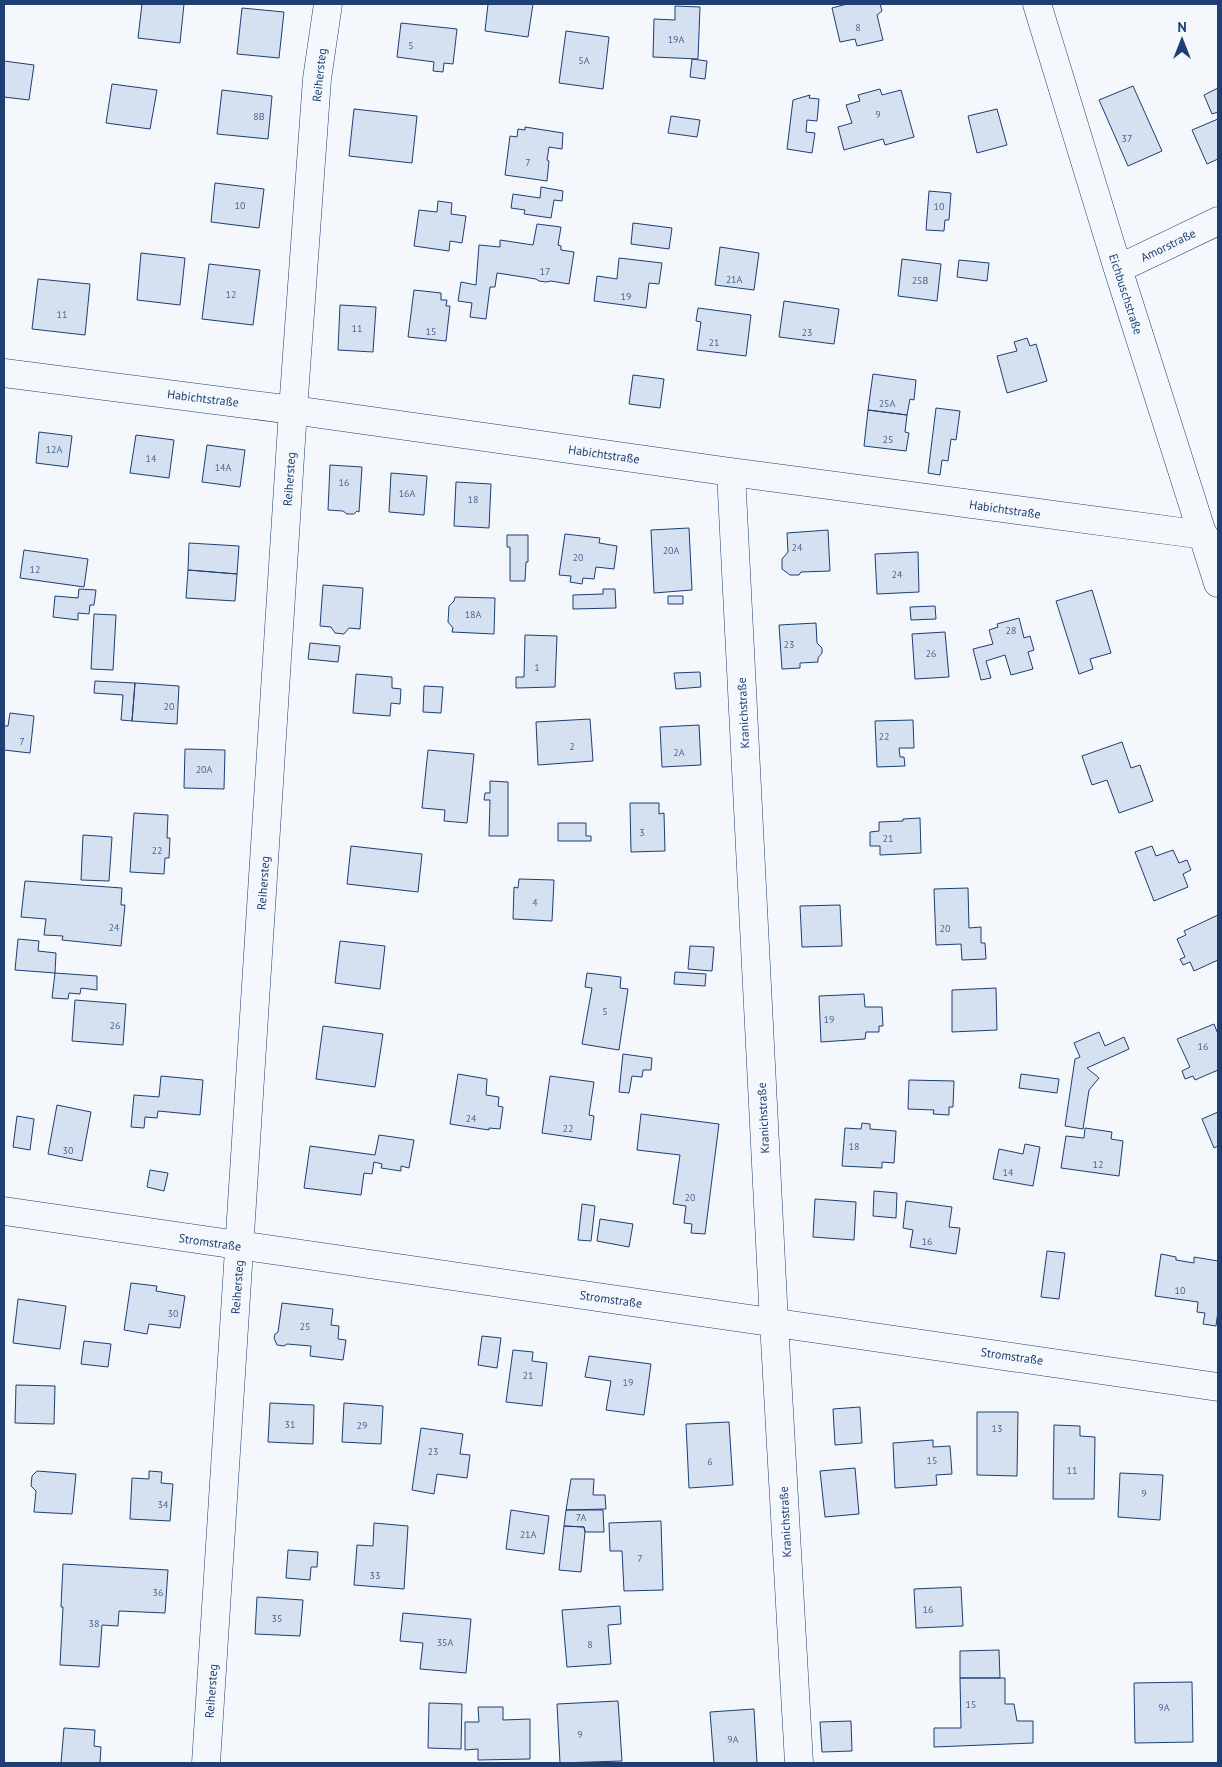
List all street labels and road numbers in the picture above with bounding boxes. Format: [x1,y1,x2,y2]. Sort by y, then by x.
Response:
street label: Reihersteg [309,47,329,103]
street label: Amorstraße [1138,225,1198,265]
street label: Eichbuschstraße [1106,252,1146,336]
street label: Habichtstraße [166,386,240,410]
street label: Habichtstraße [567,442,641,466]
street label: Reihersteg [280,452,298,506]
street label: Habichtstraße [968,497,1042,521]
street label: Kranichstraße [734,677,752,749]
street label: Reihersteg [254,856,272,910]
street label: Kranichstraße [754,1082,772,1154]
street label: Stromstraße [178,1230,242,1254]
street label: Reihersteg [228,1260,246,1314]
street label: Stromstraße [579,1287,643,1311]
street label: Stromstraße [980,1344,1044,1368]
street label: Kranichstraße [776,1486,794,1558]
street label: Reihersteg [202,1664,220,1718]

